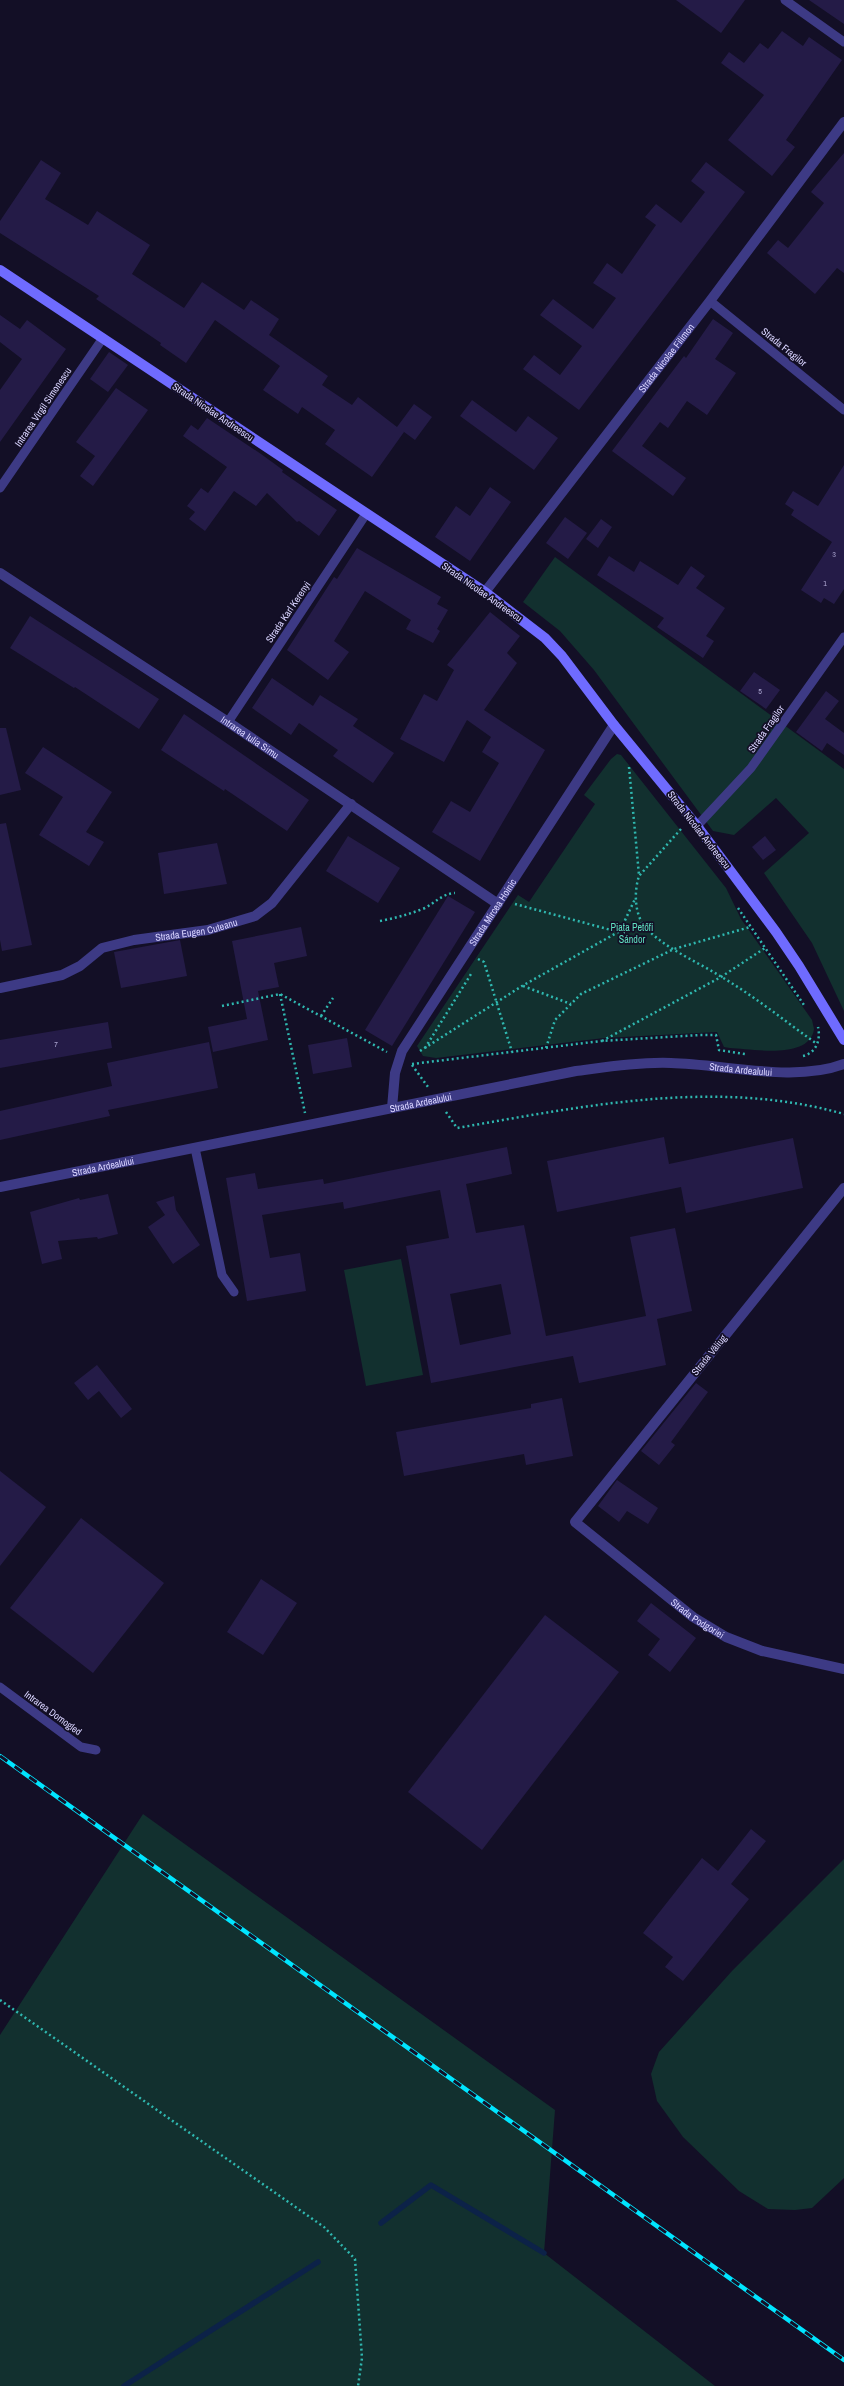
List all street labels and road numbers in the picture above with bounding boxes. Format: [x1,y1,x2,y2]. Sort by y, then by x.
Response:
street label: Strada Nicolae Filimon [635,321,697,395]
street label: Strada Fragilor [759,325,810,369]
street label: Intrarea Virgil Simonescu [12,365,74,449]
street label: Strada Nicolae Andreescu [170,380,256,444]
street label: Strada Nicolae Andreescu [439,559,525,625]
street label: Strada Karl Kerenyi [263,579,313,645]
street label: Strada Fragilor [745,703,787,755]
street label: Intrarea Iulia Simu [218,713,282,761]
street label: Strada Nicolae Andreescu [665,788,733,872]
street label: Strada Mircea Hoinic [466,876,519,948]
street label: Strada Eugen Cuteanu [154,915,239,944]
street label: Strada Ardealului [709,1059,773,1078]
street label: Strada Ardealului [388,1090,453,1115]
street label: Strada Ardealului [71,1154,135,1179]
street label: Strada Văliug [689,1331,730,1378]
street label: Strada Podgoriei [668,1595,727,1641]
street label: Intrarea Domogled [22,1688,84,1738]

